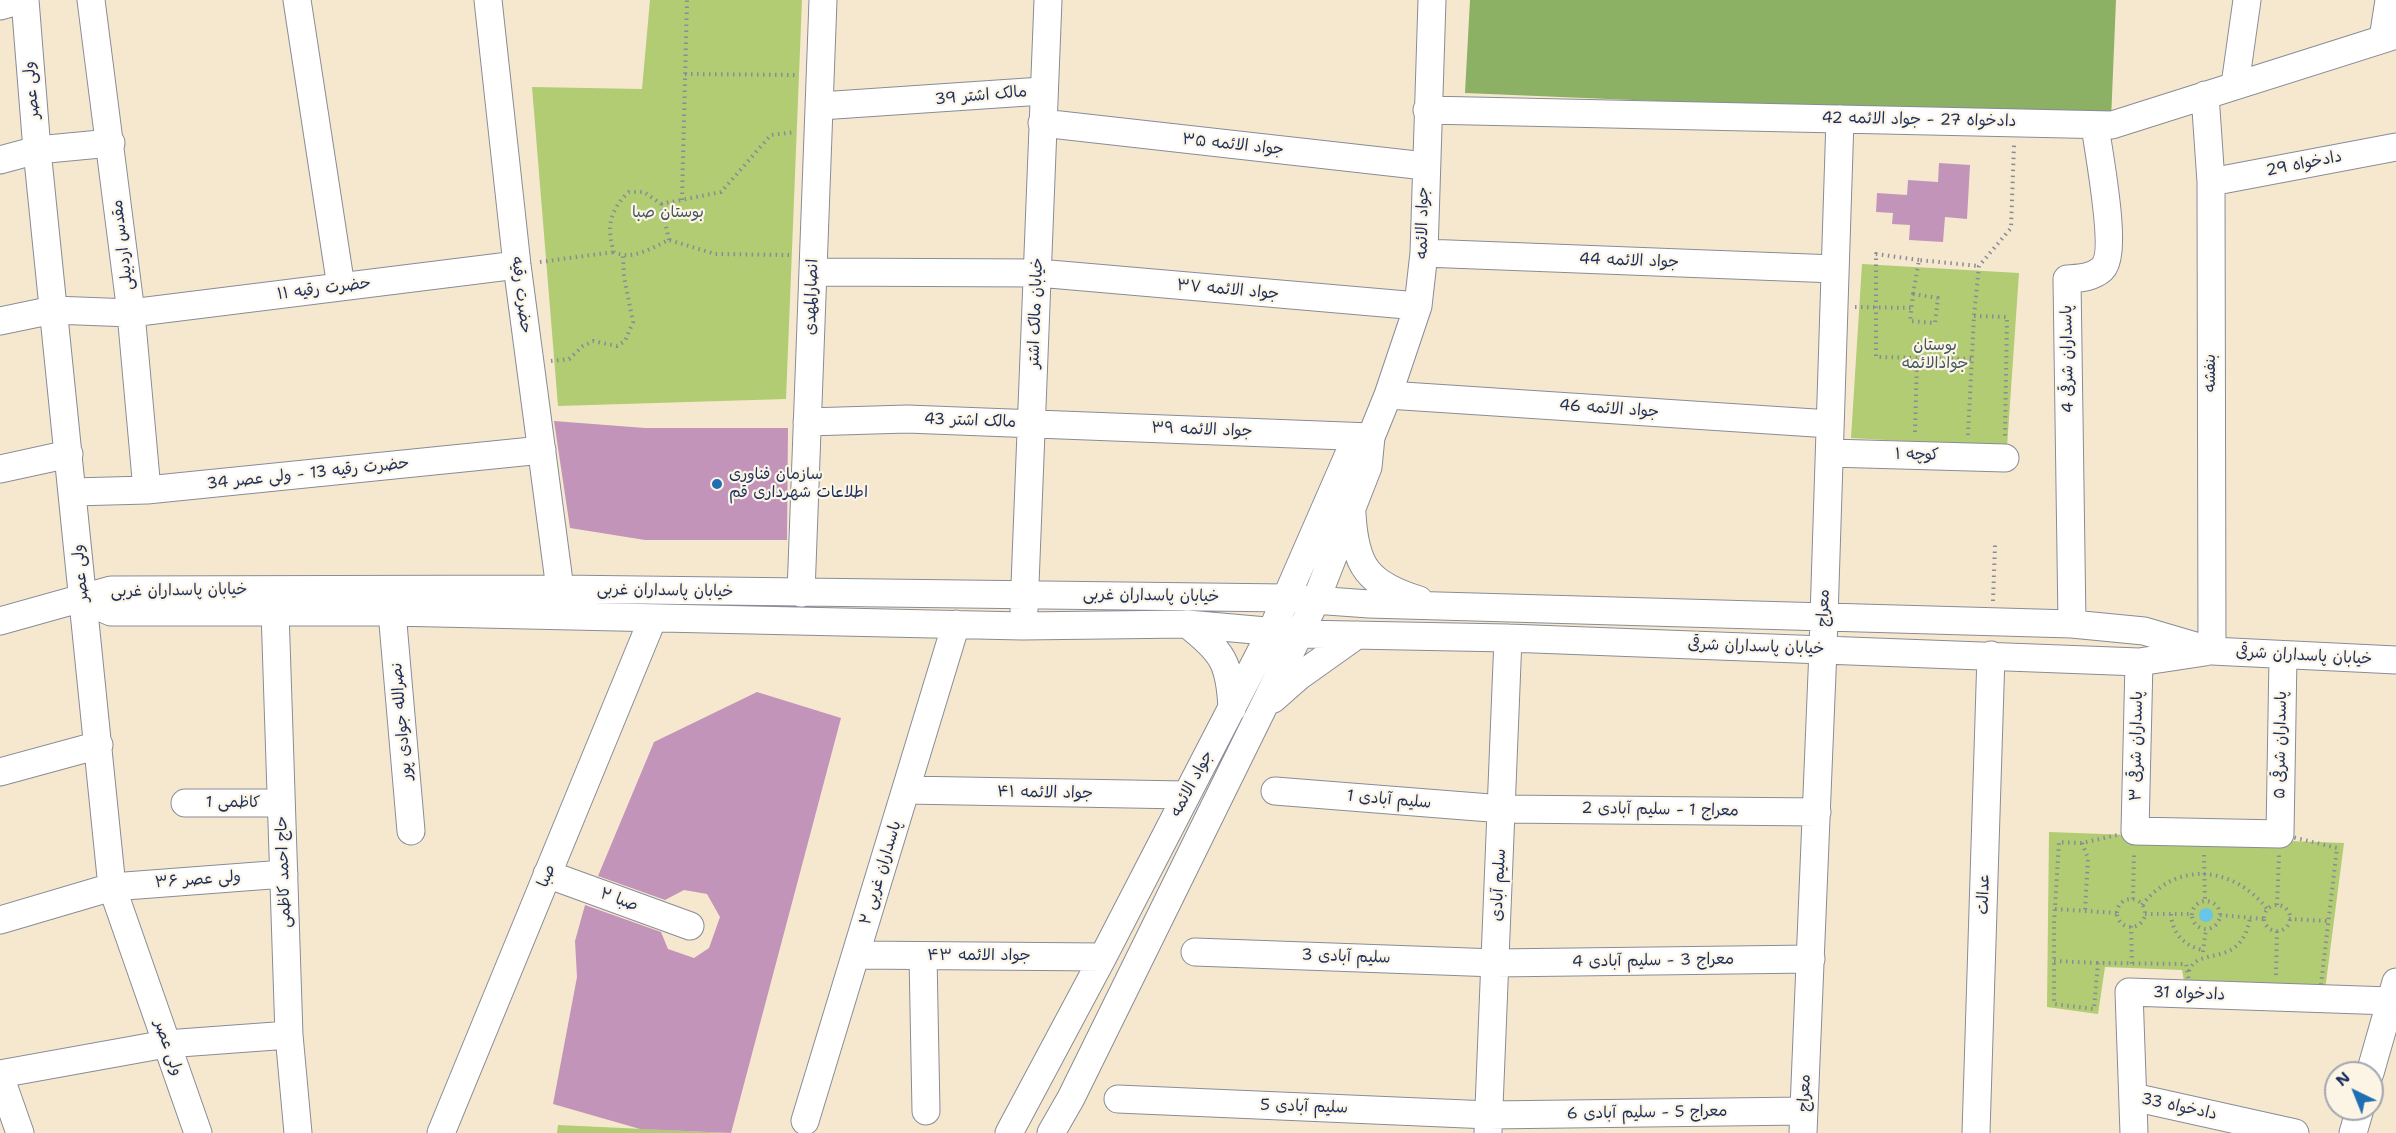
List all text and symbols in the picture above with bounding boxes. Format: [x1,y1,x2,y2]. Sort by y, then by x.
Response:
street label: ولی عصر [20,60,44,120]
street label: مالک اشتر 39 [934,82,1028,110]
street label: دادخواه 27 - جواد الائمه 42 [1821,109,2017,131]
street label: جواد الائمه ۳۵ [1181,130,1285,160]
street label: دادخواه 29 [2264,147,2344,181]
street label: جواد الائمه [1413,186,1433,260]
street label: مقدس اردبیلی [108,199,138,291]
park label: بوستان صبا [632,203,704,223]
street label: جواد الائمه 44 [1579,250,1679,272]
street label: حضرت رقیه [507,256,535,334]
street label: خیابان مالک اشتر [1024,257,1048,369]
street label: انصارالمهدی [801,259,823,335]
street label: حضرت رقیه ۱۱ [276,274,372,304]
street label: جواد الائمه ۳۷ [1176,276,1280,304]
street label: پاسداران شرقی 4 [2057,305,2079,413]
park label: بوستان جوادالائمه [1901,336,1969,374]
street label: بنفشه [2201,354,2221,392]
street label: جواد الائمه 46 [1558,396,1660,422]
street label: مالک اشتر 43 [924,410,1016,432]
street label: جواد الائمه ۳۹ [1151,419,1253,441]
street label: کوچه ۱ [1895,445,1939,465]
street label: حضرت رقیه 13 - ولی عصر 34 [206,454,410,494]
place label: سازمان فناوری اطلاعات شهرداری قم [729,465,868,503]
marker: سازمان فناوری اطلاعات شهرداری قم [710,477,724,491]
street label: ولی عصر [69,543,93,603]
street label: خیابان پاسداران غربی [111,580,247,602]
street label: خیابان پاسداران غربی [597,580,733,602]
street label: خیابان پاسداران غربی [1083,585,1219,607]
street label: معراج [1814,589,1834,627]
street label: خیابان پاسداران شرقی [1687,635,1825,659]
street label: خیابان پاسداران شرقی [2235,643,2373,669]
street label: نصرالله جوادی پور [387,661,417,781]
street label: پاسداران شرقی ۳ [2126,691,2148,801]
street label: پاسداران شرقی ۵ [2270,691,2292,799]
street label: جواد الائمه [1166,747,1218,821]
street label: جواد الائمه ۴۱ [997,783,1093,803]
street label: سلیم آبادی 1 [1346,787,1432,813]
street label: کاظمی 1 [206,793,260,813]
street label: معراج 1 - سلیم آبادی 2 [1581,799,1739,821]
street label: حاج احمد کاظمی [272,816,296,928]
street label: پاسداران غربی ۲ [856,819,906,927]
street label: سلیم آبادی [1488,848,1510,922]
street label: صبا [534,862,560,890]
street label: ولی عصر ۳۶ [154,867,242,893]
street label: عدالت [1974,873,1994,915]
street label: صبا ۲ [597,884,641,916]
street label: جواد الائمه ۴۳ [927,946,1031,966]
street label: سلیم آبادی 3 [1301,946,1391,968]
street label: معراج 3 - سلیم آبادی 4 [1572,950,1734,972]
street label: دادخواه 31 [2152,983,2226,1005]
street label: ولی عصر [150,1018,186,1078]
north arrow [2324,1061,2384,1121]
text: N [2331,1067,2355,1091]
street label: معراج [1795,1074,1815,1112]
street label: دادخواه 33 [2139,1090,2219,1124]
street label: سلیم آبادی 5 [1260,1096,1348,1118]
street label: معراج 5 - سلیم آبادی 6 [1567,1102,1727,1124]

